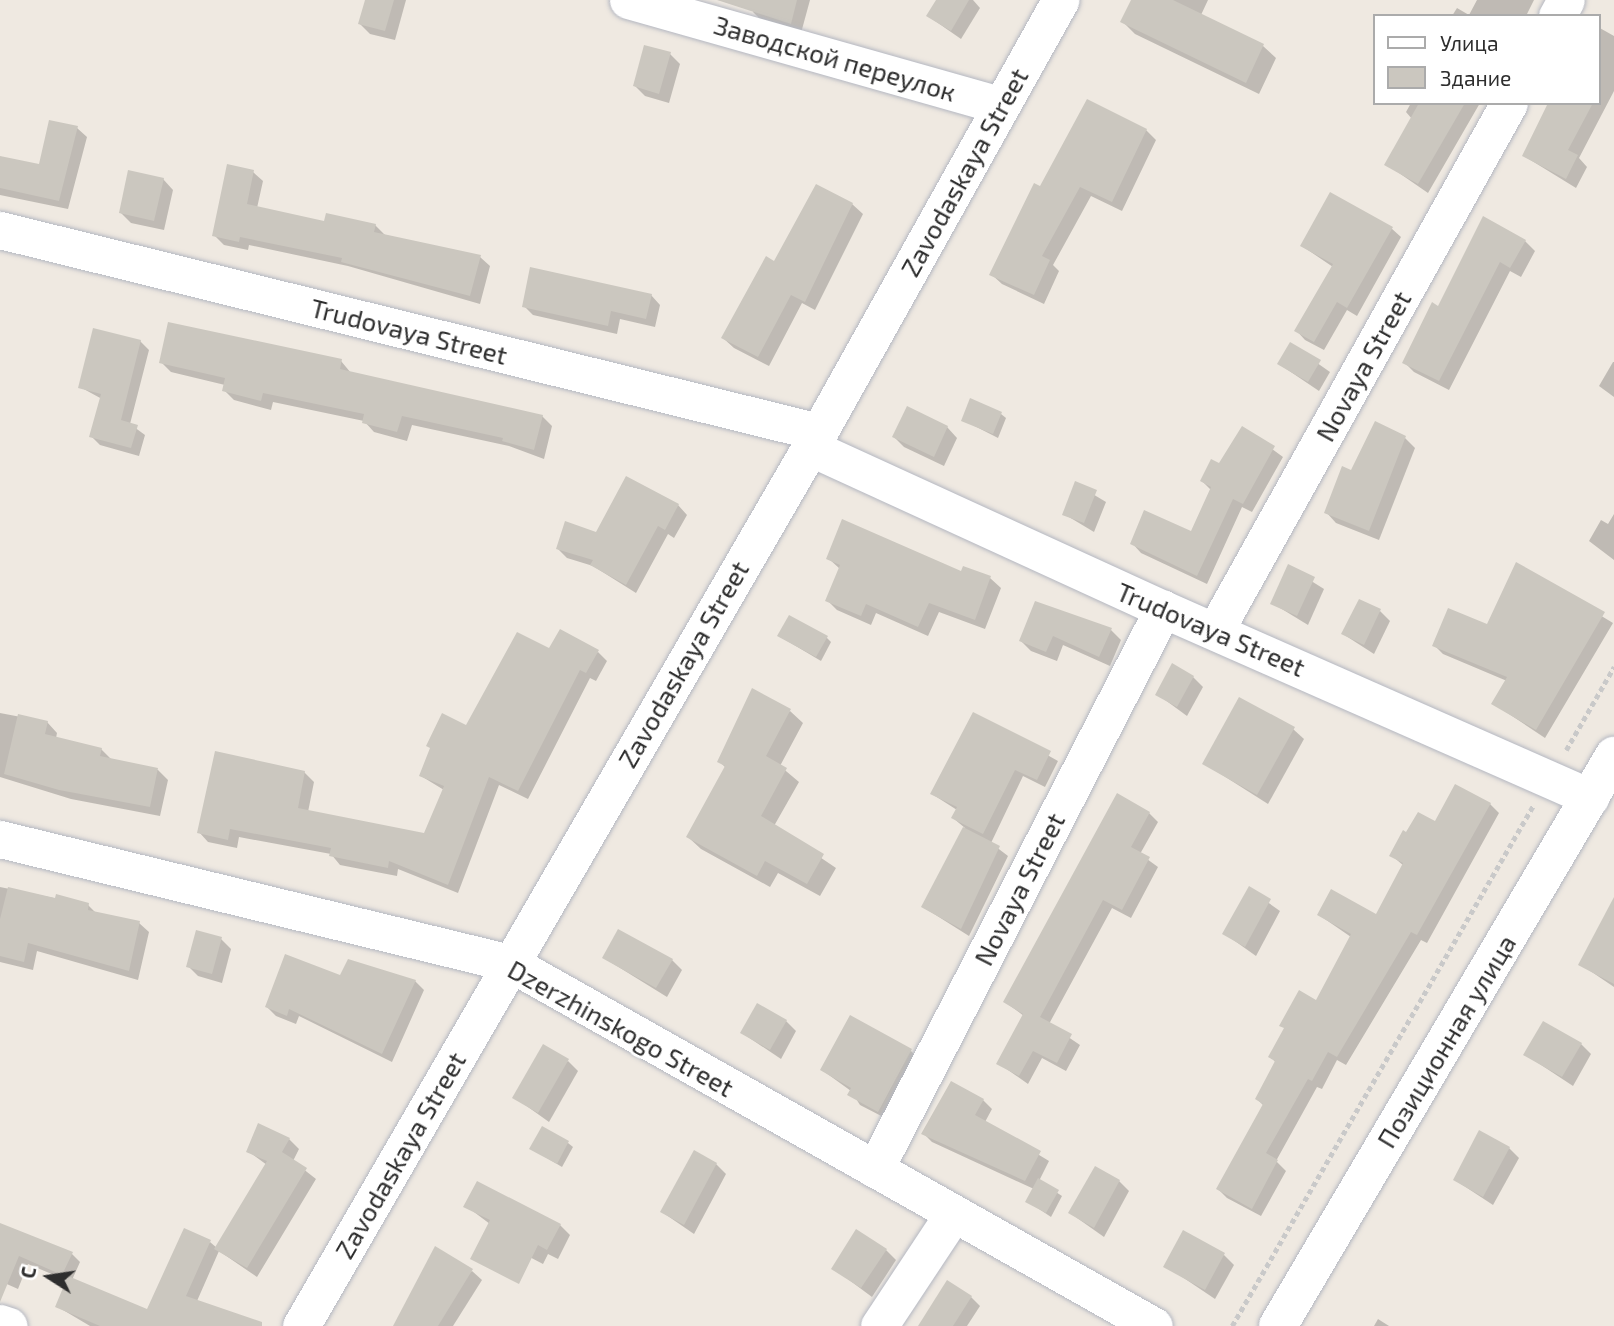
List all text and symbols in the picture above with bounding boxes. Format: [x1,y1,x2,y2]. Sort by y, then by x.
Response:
street label: Заводской переулок [711,9,959,107]
legend [1372,14,1600,105]
text: Улица [1440,30,1499,55]
street label: Zavodaskaya Street [894,62,1034,282]
text: Здание [1440,65,1511,90]
street label: Novaya Street [1309,285,1417,447]
street label: Trudovaya Street [308,292,510,370]
street label: Zavodaskaya Street [611,555,755,773]
street label: Trudovaya Street [1112,575,1310,683]
street label: Novaya Street [967,808,1071,970]
street label: Позиционная улица [1370,929,1522,1153]
street label: Dzerzhinskogo Street [503,953,739,1103]
street label: Zavodaskaya Street [328,1046,472,1264]
north arrow [14,1242,84,1312]
text: С [16,1265,40,1280]

